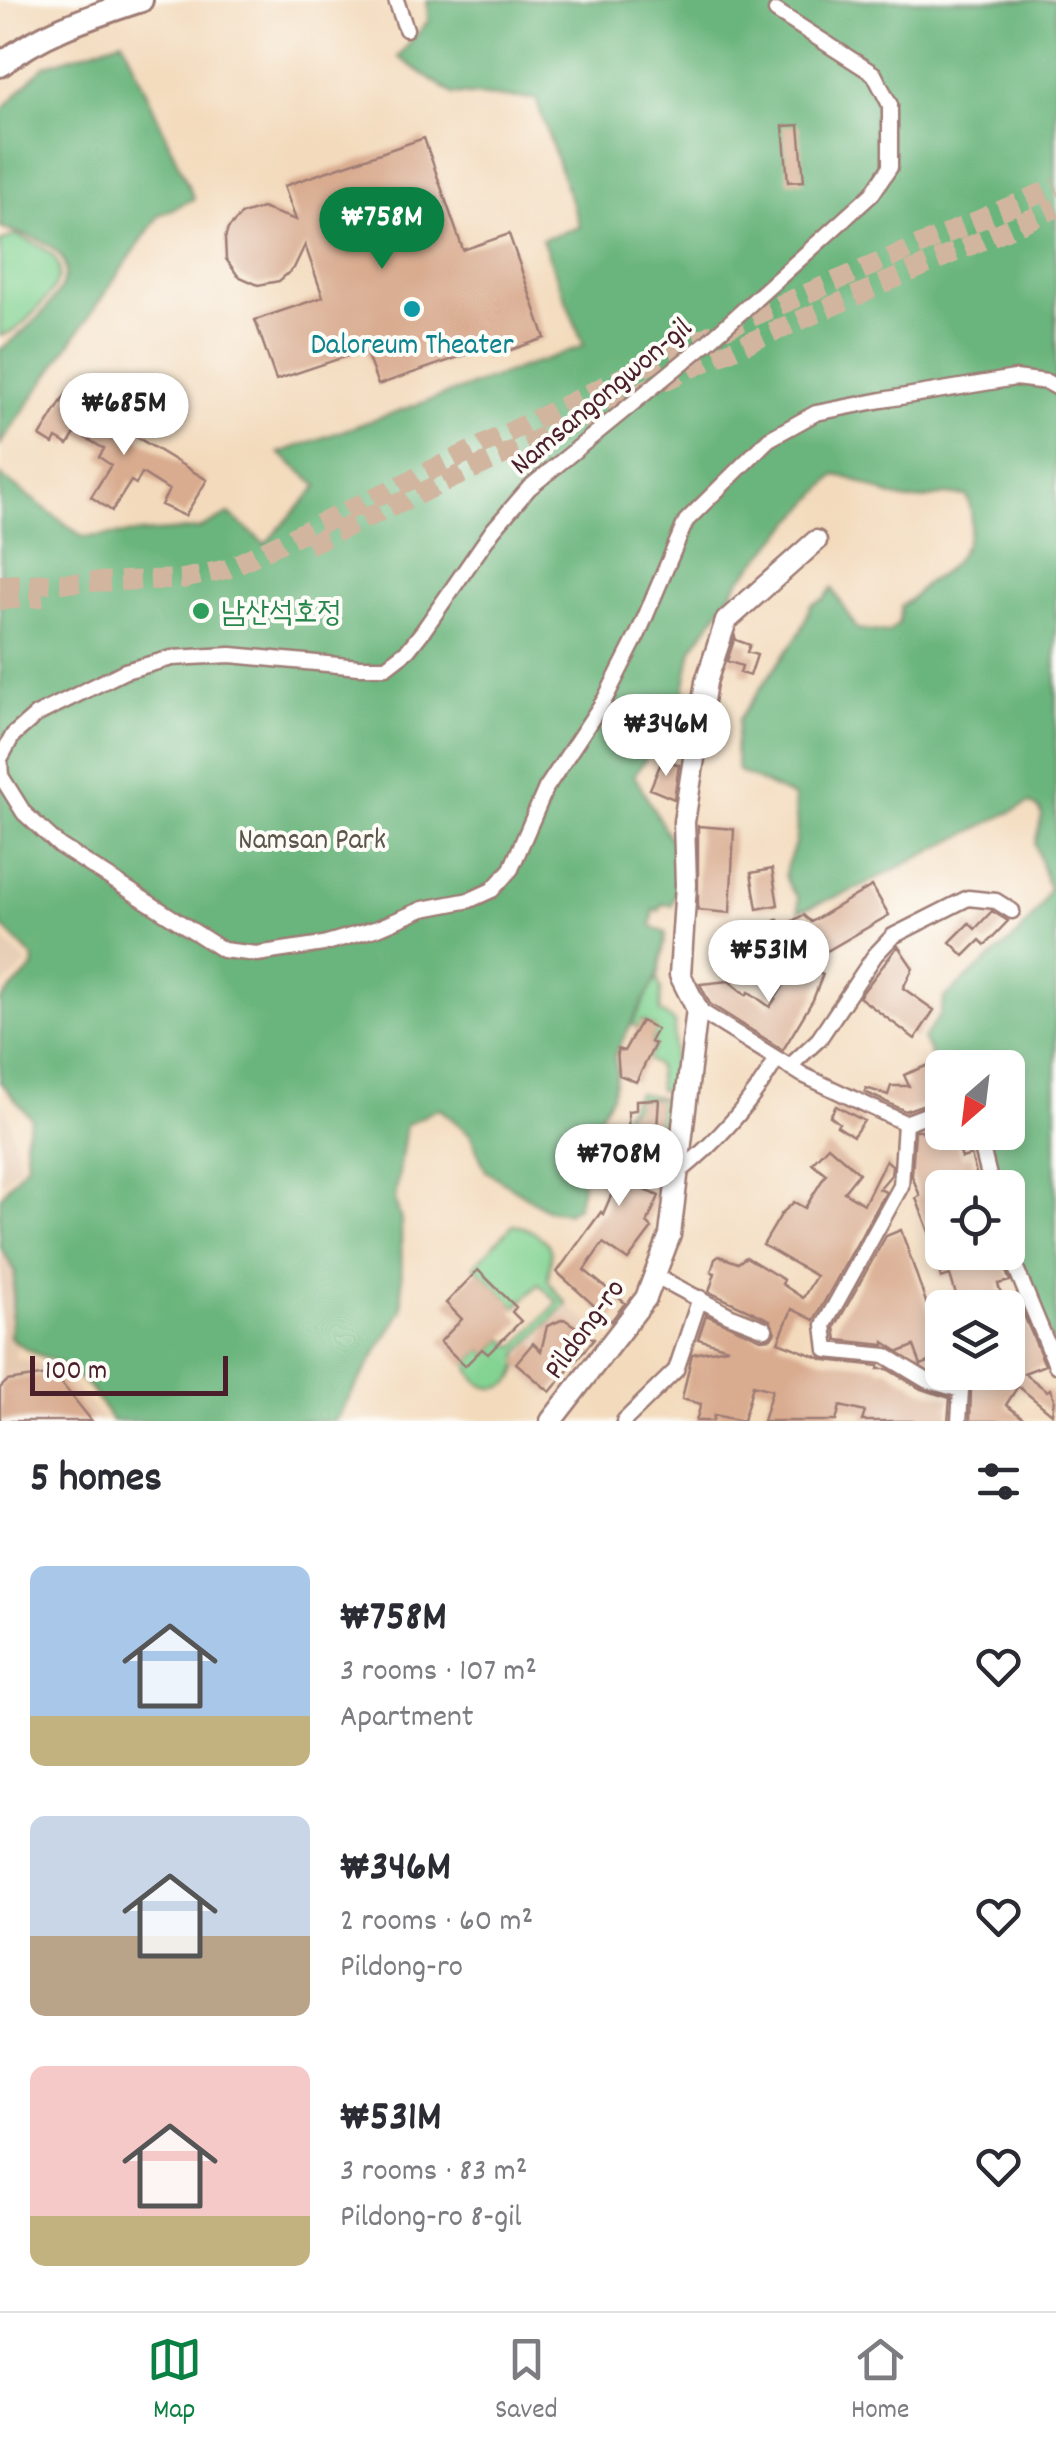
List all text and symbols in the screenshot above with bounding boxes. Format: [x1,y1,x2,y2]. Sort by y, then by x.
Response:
pin: ₩758M [312,187,452,272]
text: ₩758M [341,196,423,242]
marker: Daloreum Theater [401,298,423,320]
street label: Namsangongwon-gil [502,309,703,488]
place label: Daloreum Theater [310,326,514,369]
pin: ₩685M [54,373,194,458]
text: ₩685M [82,382,166,428]
place label: 남산석호정 [221,594,342,637]
marker: 남산석호정 [190,600,212,622]
pin: ₩346M [596,694,736,779]
text: ₩346M [624,703,708,749]
park label: Namsan Park [238,821,386,864]
pin: ₩531M [699,920,839,1005]
text: ₩531M [730,929,808,975]
north arrow [925,1050,1025,1150]
map controls [925,1050,1025,1390]
pin: ₩708M [549,1124,689,1209]
text: ₩708M [577,1133,661,1179]
button: locate [925,1170,1025,1270]
street label: Pildong-ro [535,1271,638,1390]
button: layers [925,1290,1025,1390]
scale bar [30,1351,228,1396]
text: 100 m [45,1353,107,1393]
text: 5 homes [30,1451,162,1511]
icon: filters [971,1454,1026,1509]
text: ₩758M [340,1590,447,1650]
icon: home [110,1606,230,1726]
icon: heart [971,1639,1026,1694]
text: 3 rooms · 107 m² [340,1650,537,1696]
text: Apartment [340,1696,474,1742]
text: ₩346M [340,1840,451,1900]
icon: home [110,1856,230,1976]
icon: heart [971,1889,1026,1944]
text: 2 rooms · 60 m² [340,1900,533,1946]
text: Pildong-ro [340,1946,463,1992]
text: ₩531M [340,2090,442,2150]
icon: home [110,2106,230,2226]
icon: heart [971,2139,1026,2194]
text: 3 rooms · 83 m² [340,2150,527,2196]
text: Pildong-ro 8-gil [340,2196,522,2242]
tab: Map [147,2332,202,2432]
tab: Saved [495,2332,558,2432]
tab: Home [851,2332,909,2432]

